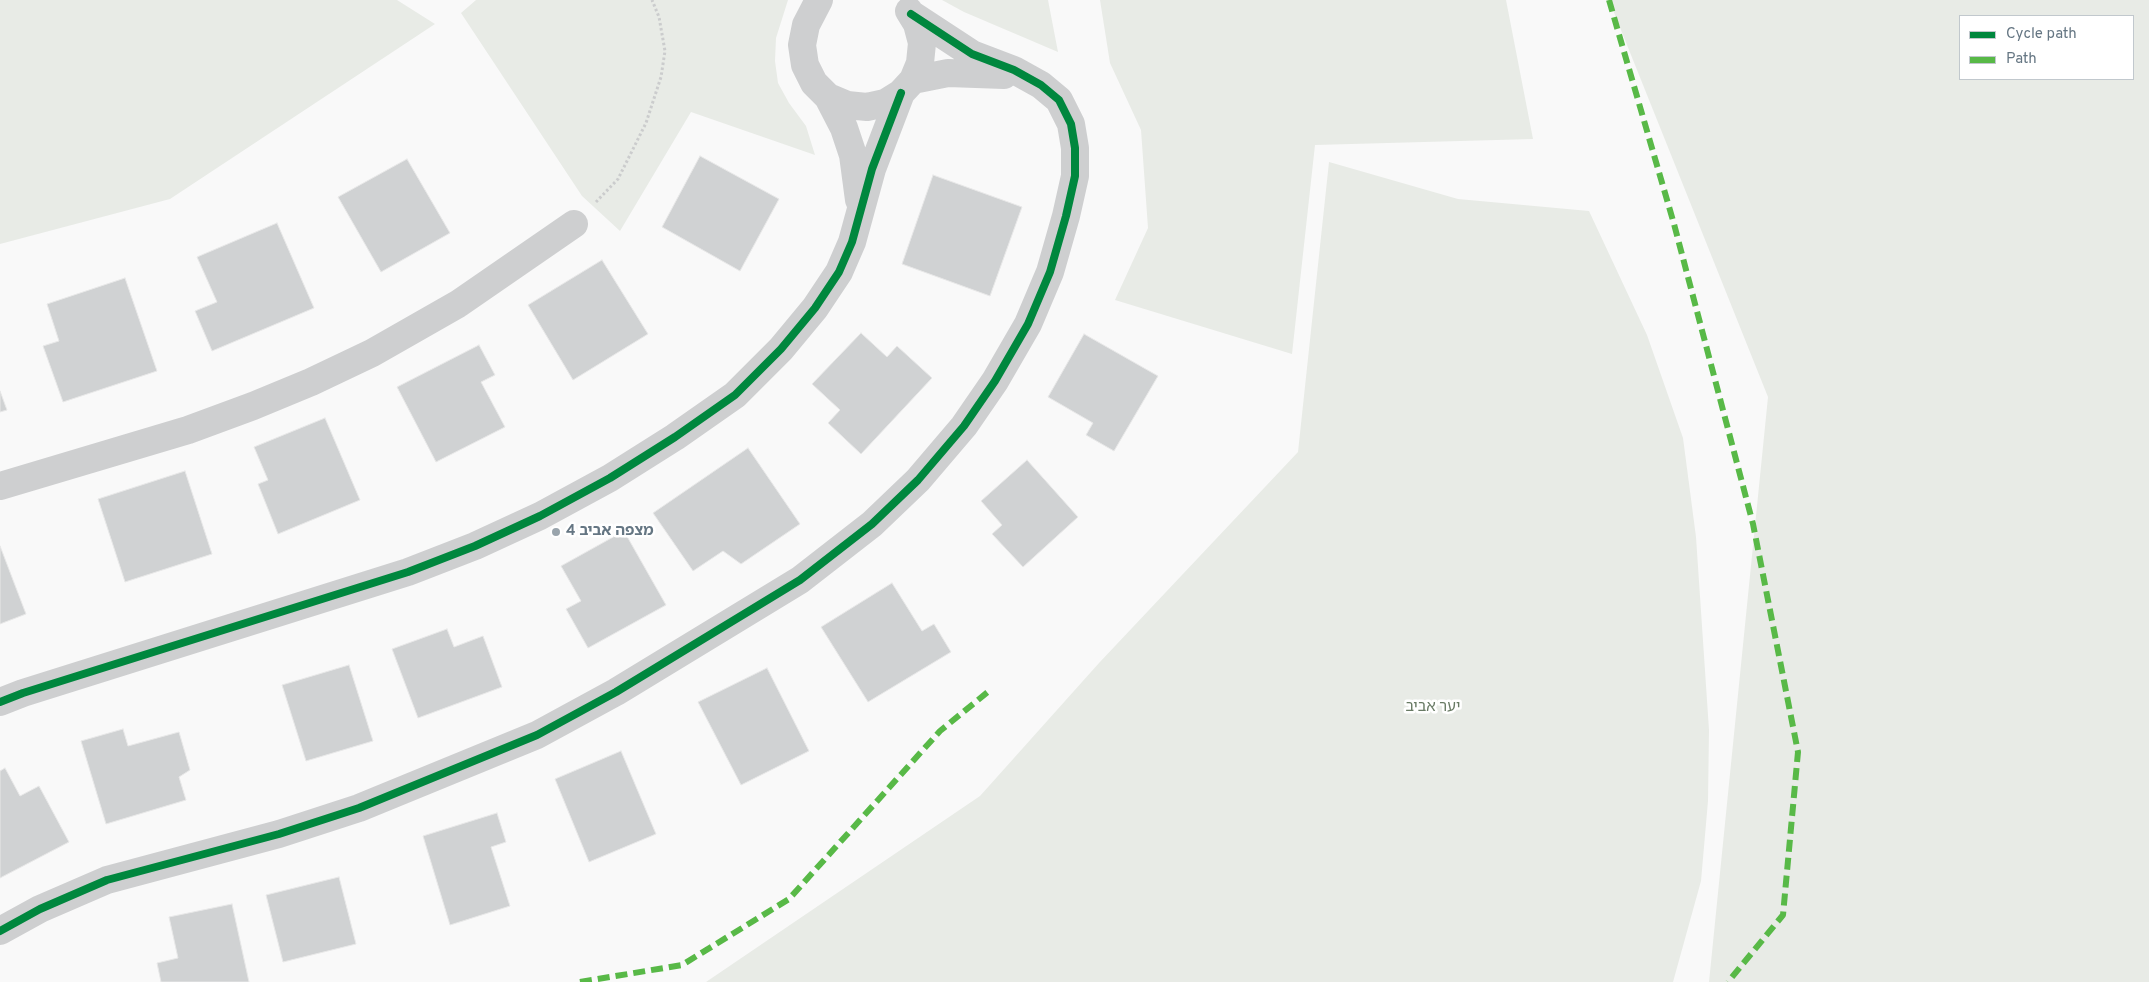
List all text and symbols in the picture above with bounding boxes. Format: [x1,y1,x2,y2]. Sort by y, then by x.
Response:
legend [1959,15,2134,80]
text: Cycle path [2006,25,2077,44]
text: Path [2006,50,2037,69]
place label: מצפה אביב 4 [566,523,654,541]
marker: מצפה אביב 4 [550,526,562,538]
park label: יער אביב [1406,699,1460,717]

